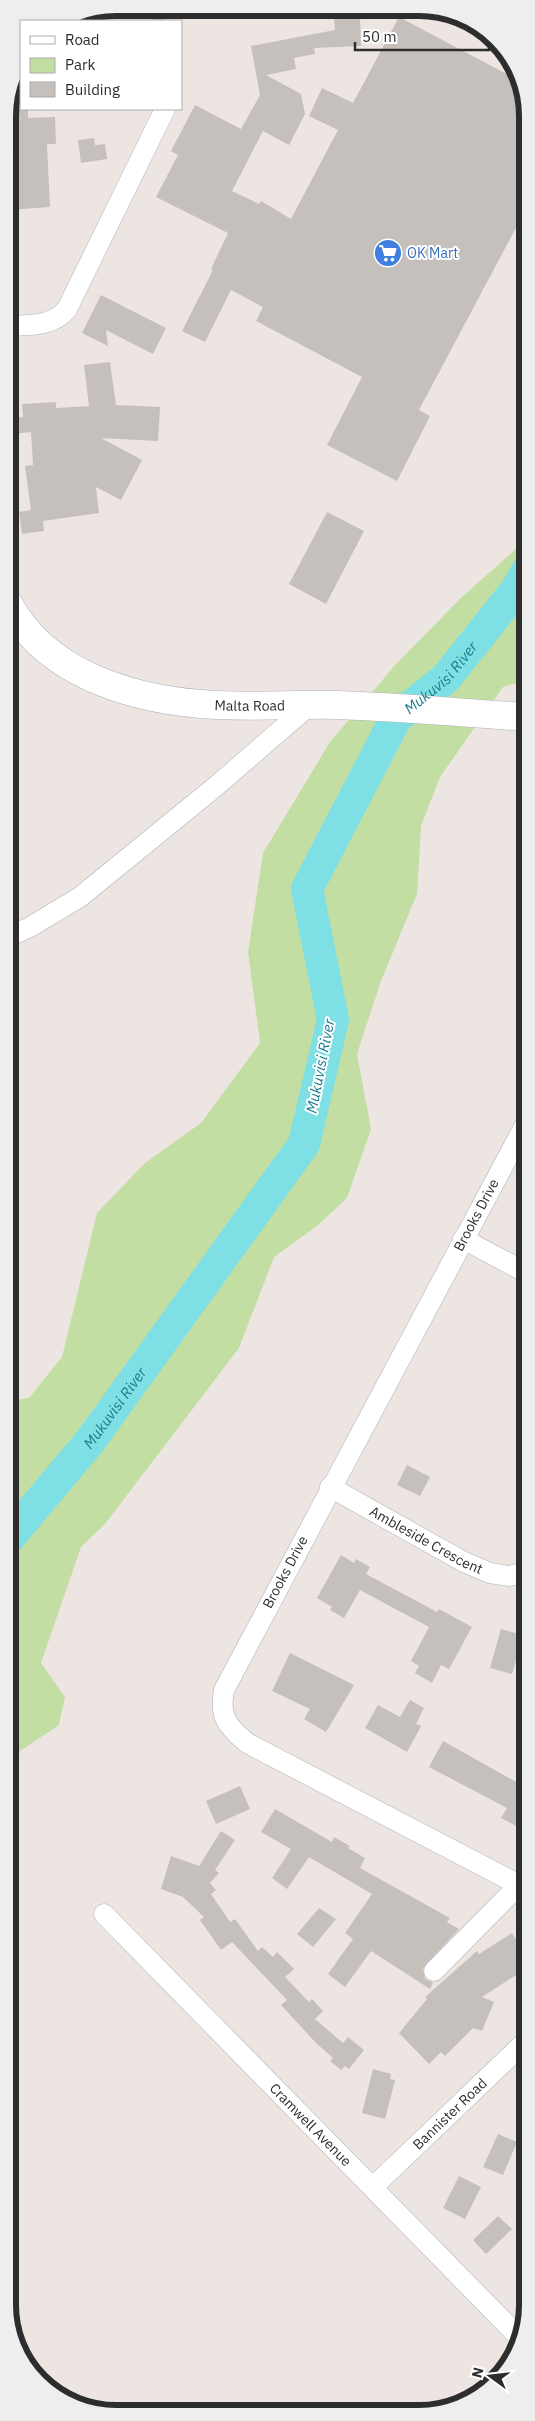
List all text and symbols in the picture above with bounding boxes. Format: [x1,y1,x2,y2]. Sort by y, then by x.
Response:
legend [20,20,182,110]
scale bar [355,20,489,52]
text: 50 m [362,27,397,46]
text: Road [65,30,100,49]
text: Park [65,55,95,74]
text: Building [65,80,120,99]
supermarket icon: OK Mart [373,238,403,268]
place label: OK Mart [407,244,458,262]
water label: Mukuvisi River [400,637,481,718]
street label: Malta Road [214,696,285,715]
water label: Mukuvisi River [302,1017,339,1115]
street label: Brooks Drive [449,1175,503,1254]
water label: Mukuvisi River [79,1363,150,1452]
street label: Ambleside Crescent [367,1502,486,1578]
street label: Brooks Drive [258,1532,312,1611]
street label: Bannister Road [409,2074,491,2153]
street label: Cramwell Avenue [266,2079,356,2170]
north arrow [465,2351,515,2401]
text: N [467,2365,487,2380]

